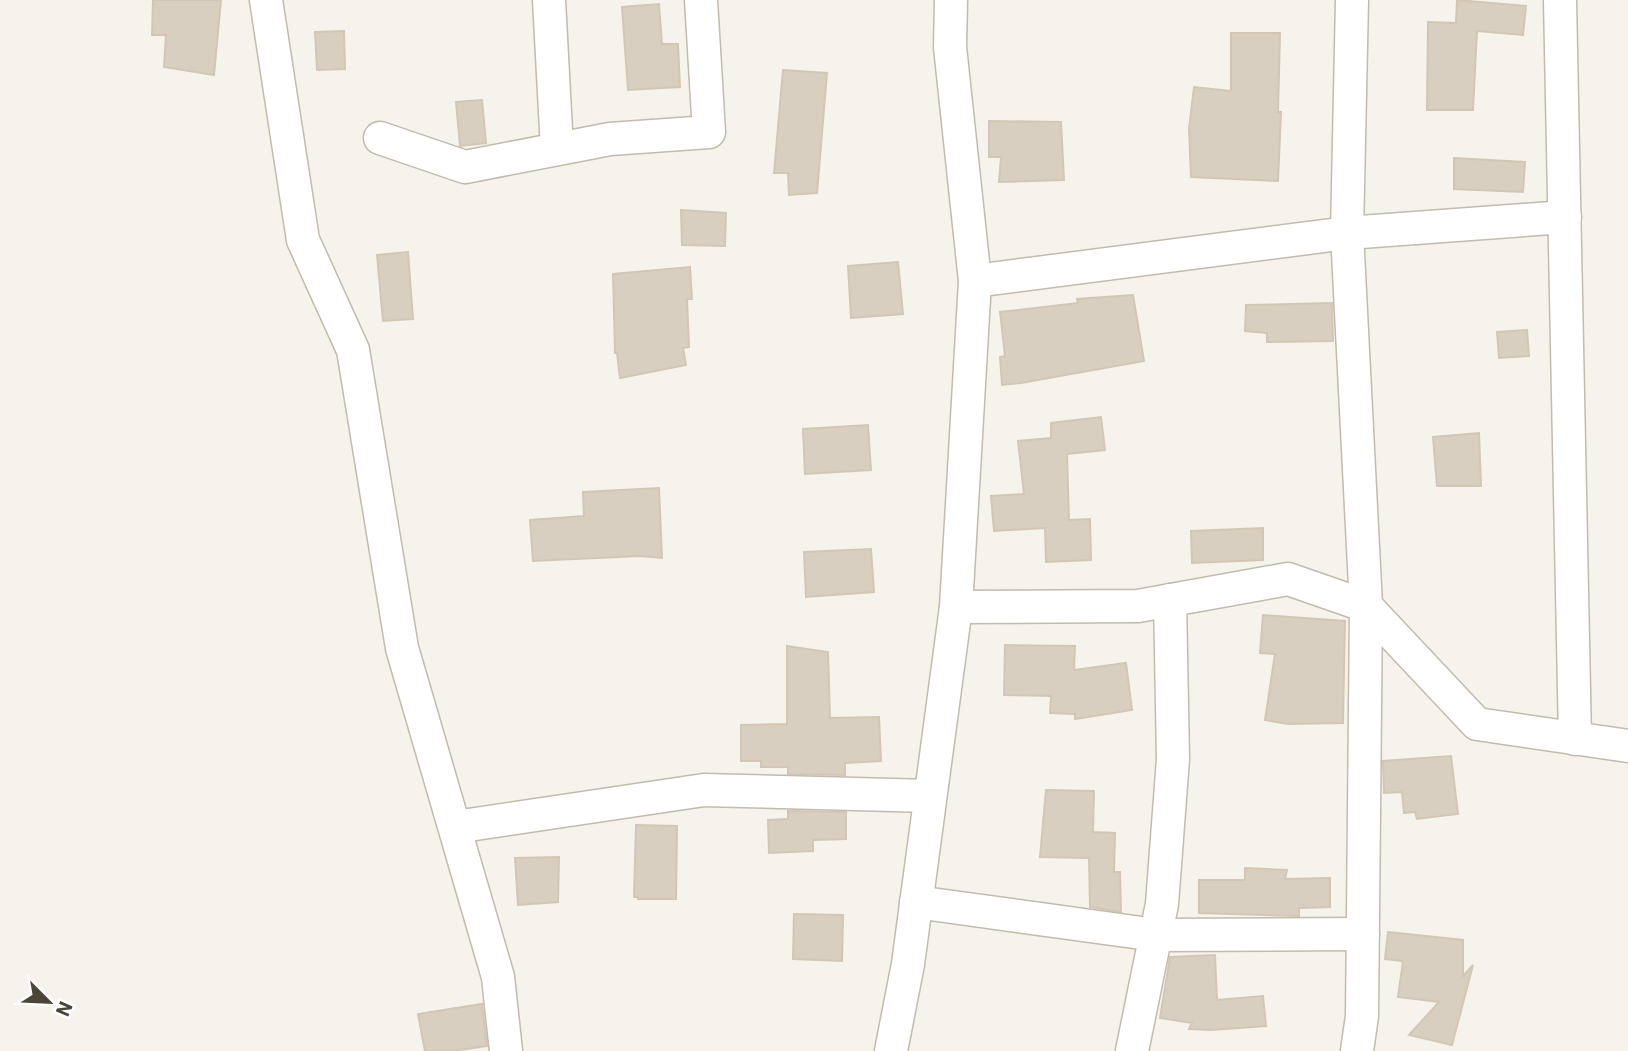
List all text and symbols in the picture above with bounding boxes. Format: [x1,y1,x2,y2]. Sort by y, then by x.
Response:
north arrow [14,967,84,1037]
text: N [51,998,77,1020]

